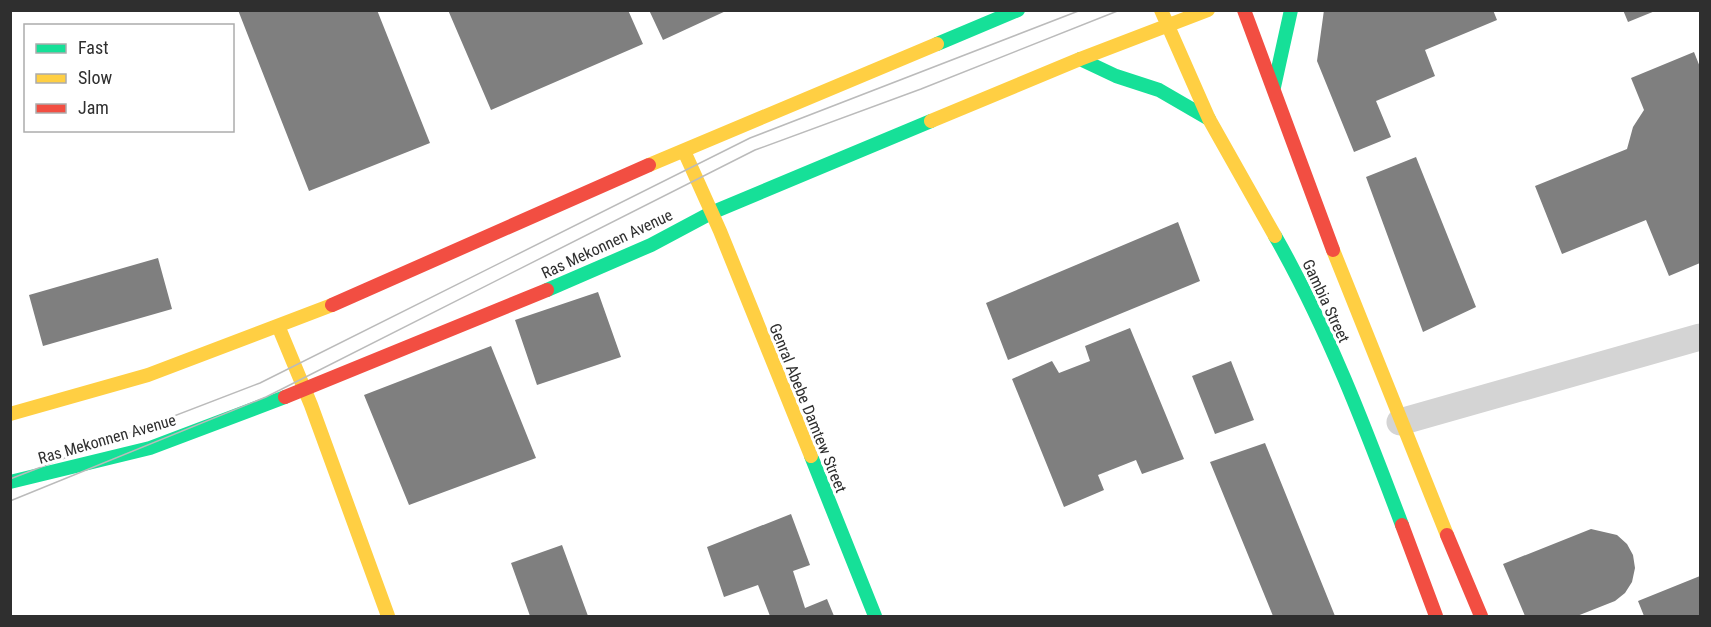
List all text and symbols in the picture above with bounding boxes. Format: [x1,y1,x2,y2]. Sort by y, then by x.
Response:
legend [24,24,234,132]
text: Fast [78,37,109,58]
text: Slow [78,67,113,88]
text: Jam [78,97,109,118]
street label: Ras Mekonnen Avenue [538,205,676,283]
street label: Gambia Street [1298,256,1354,346]
street label: Genral Abebe Damtew Street [765,321,851,496]
street label: Ras Mekonnen Avenue [36,410,178,468]

